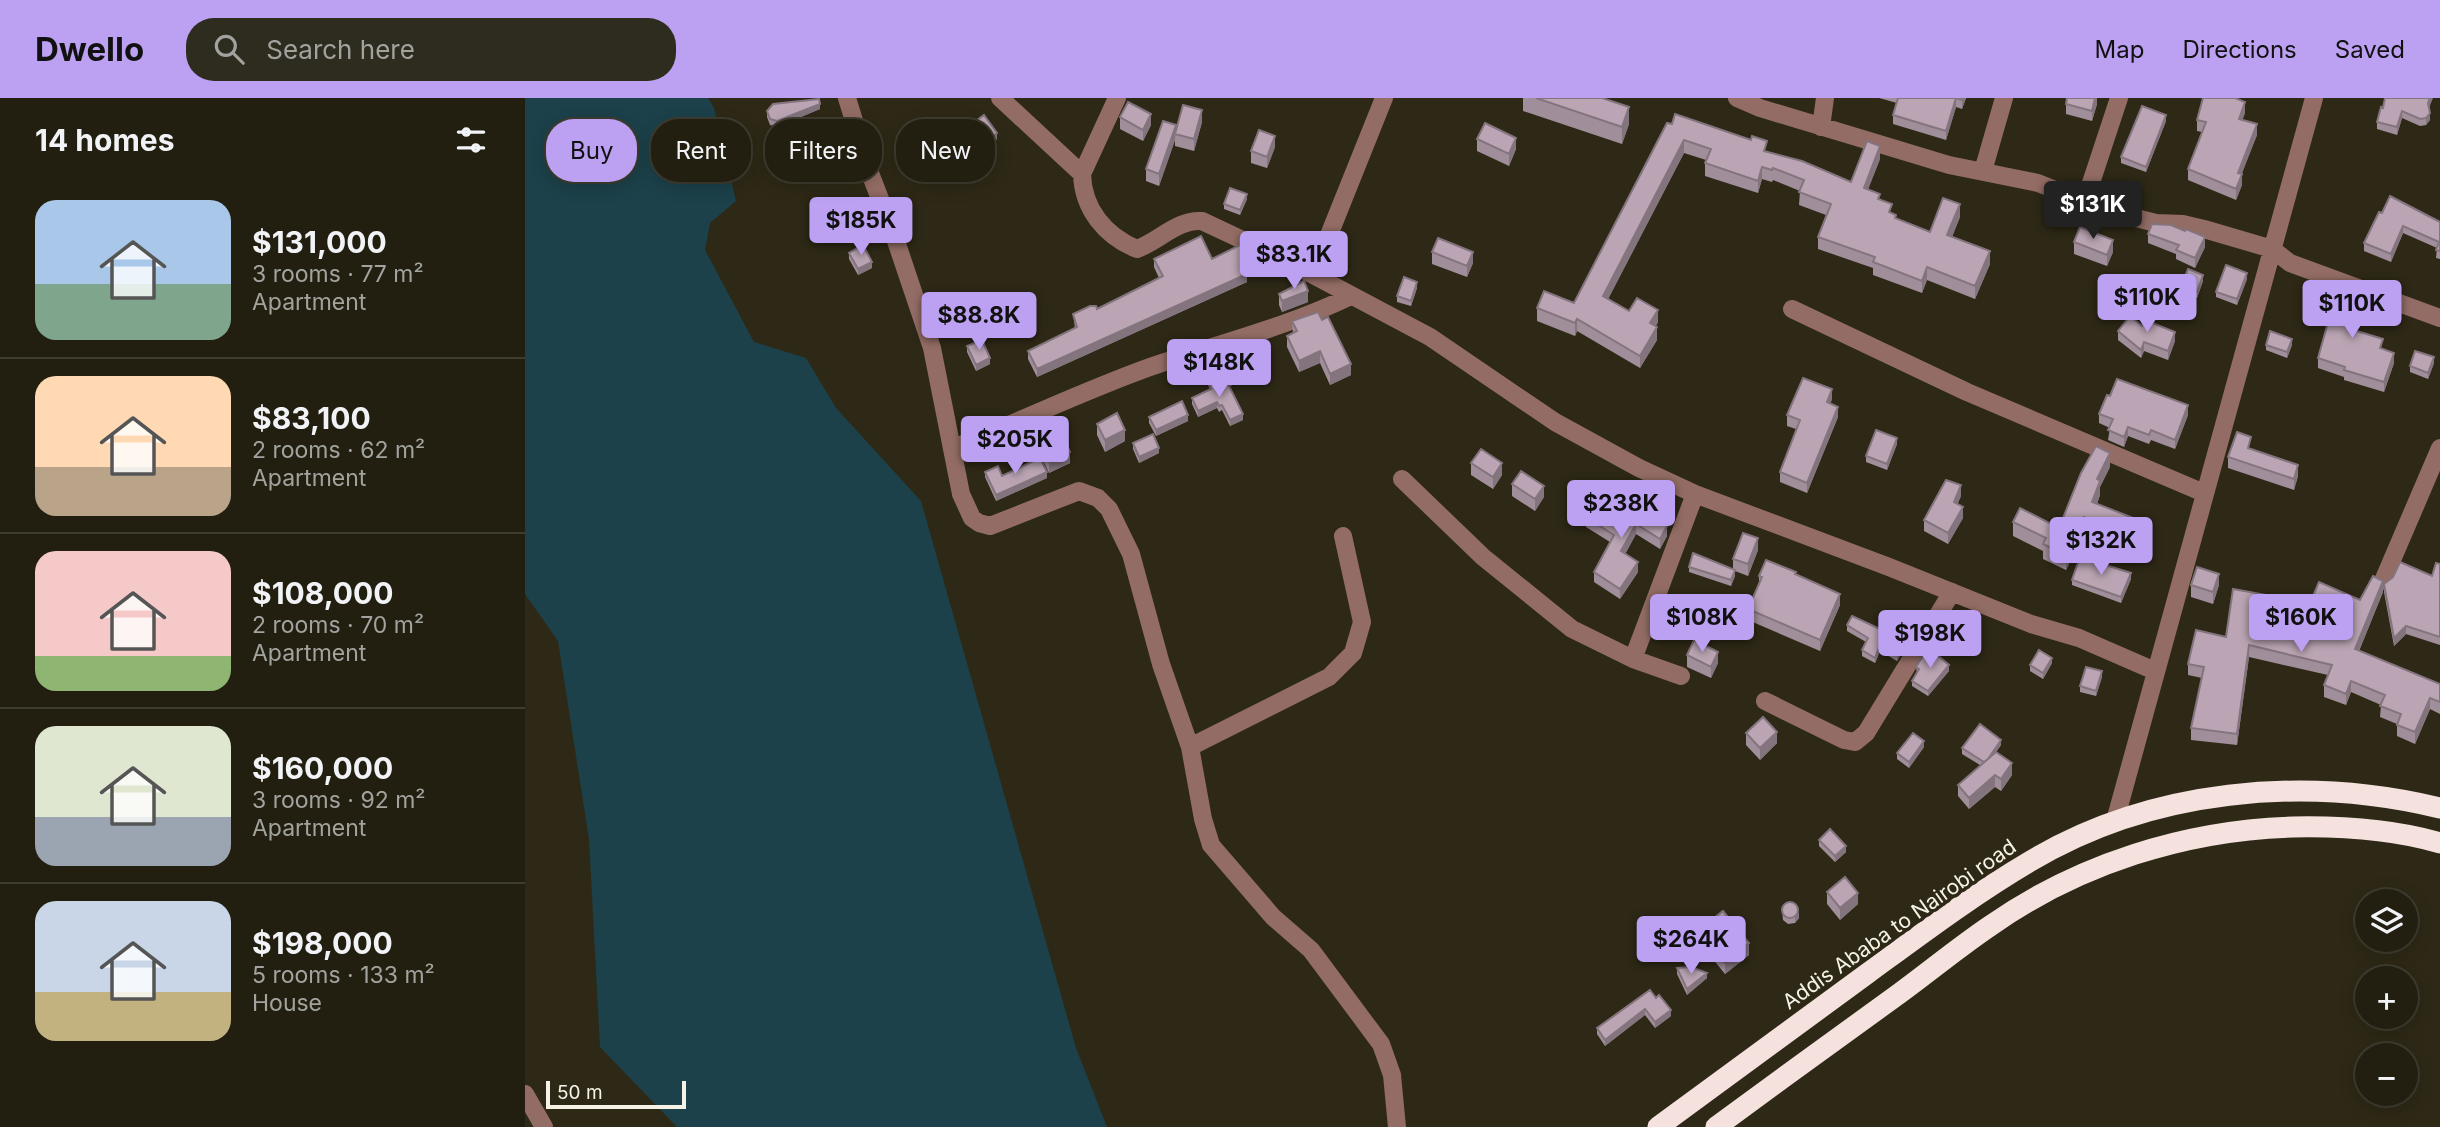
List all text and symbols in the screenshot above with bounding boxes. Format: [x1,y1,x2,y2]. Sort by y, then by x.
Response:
search box [186,18,676,81]
text: Dwello [35,29,144,69]
icon: search [210,30,248,68]
text: Search here [266,34,415,65]
text: Map [2095,35,2144,64]
text: Directions [2182,35,2297,64]
text: Saved [2335,35,2405,64]
chip: Buy [546,119,637,182]
chip: Rent [651,119,751,182]
chip: Filters [765,119,882,182]
chip: New [896,119,995,182]
icon: filters [452,121,490,159]
text: 14 homes [35,122,174,158]
pin: $131K [2044,181,2142,241]
text: $131K [2060,190,2126,218]
pin: $185K [812,198,910,257]
text: $185K [825,206,897,234]
text: $131,000 [252,224,387,260]
icon: home [91,228,175,312]
pin: $83.1K [1237,232,1351,291]
text: $83.1K [1256,240,1332,268]
text: 3 rooms · 77 m² [252,260,424,288]
pin: $110K [2098,274,2196,334]
pin: $110K [2303,280,2401,340]
text: $110K [2114,283,2180,311]
text: Apartment [252,288,366,316]
text: $110K [2319,289,2385,317]
pin: $88.8K [922,292,1036,352]
text: $88.8K [937,301,1021,329]
pin: $148K [1170,340,1268,399]
text: $148K [1183,348,1255,376]
text: $83,100 [252,400,371,436]
icon: home [91,404,175,488]
pin: $205K [966,416,1064,476]
text: $205K [977,425,1053,453]
text: 2 rooms · 62 m² [252,436,425,464]
text: Apartment [252,464,366,492]
pin: $238K [1572,480,1670,540]
text: $238K [1583,489,1659,517]
pin: $132K [2052,518,2150,577]
text: $132K [2066,526,2136,554]
text: $108,000 [252,575,394,611]
icon: home [91,579,175,663]
pin: $108K [1653,594,1751,654]
pin: $160K [2252,594,2350,654]
text: $108K [1666,603,1738,631]
text: $160K [2265,603,2337,631]
pin: $198K [1881,610,1979,670]
text: 2 rooms · 70 m² [252,611,424,639]
text: $198K [1894,619,1966,647]
text: Apartment [252,639,366,667]
text: $160,000 [252,750,393,786]
icon: home [91,754,175,838]
text: 3 rooms · 92 m² [252,786,425,814]
text: Apartment [252,814,366,842]
street label: Addis Ababa to Nairobi road [1777,834,2021,1014]
map controls [2355,889,2418,1106]
button: layers [2355,889,2418,952]
pin: $264K [1642,916,1740,976]
text: $198,000 [252,925,393,961]
text: $264K [1653,925,1729,953]
icon: home [91,929,175,1013]
text: 5 rooms · 133 m² [252,961,435,989]
button: + [2355,966,2418,1029]
text: House [252,989,322,1017]
button: − [2355,1043,2418,1106]
scale bar [546,1078,686,1110]
text: 50 m [557,1081,603,1104]

